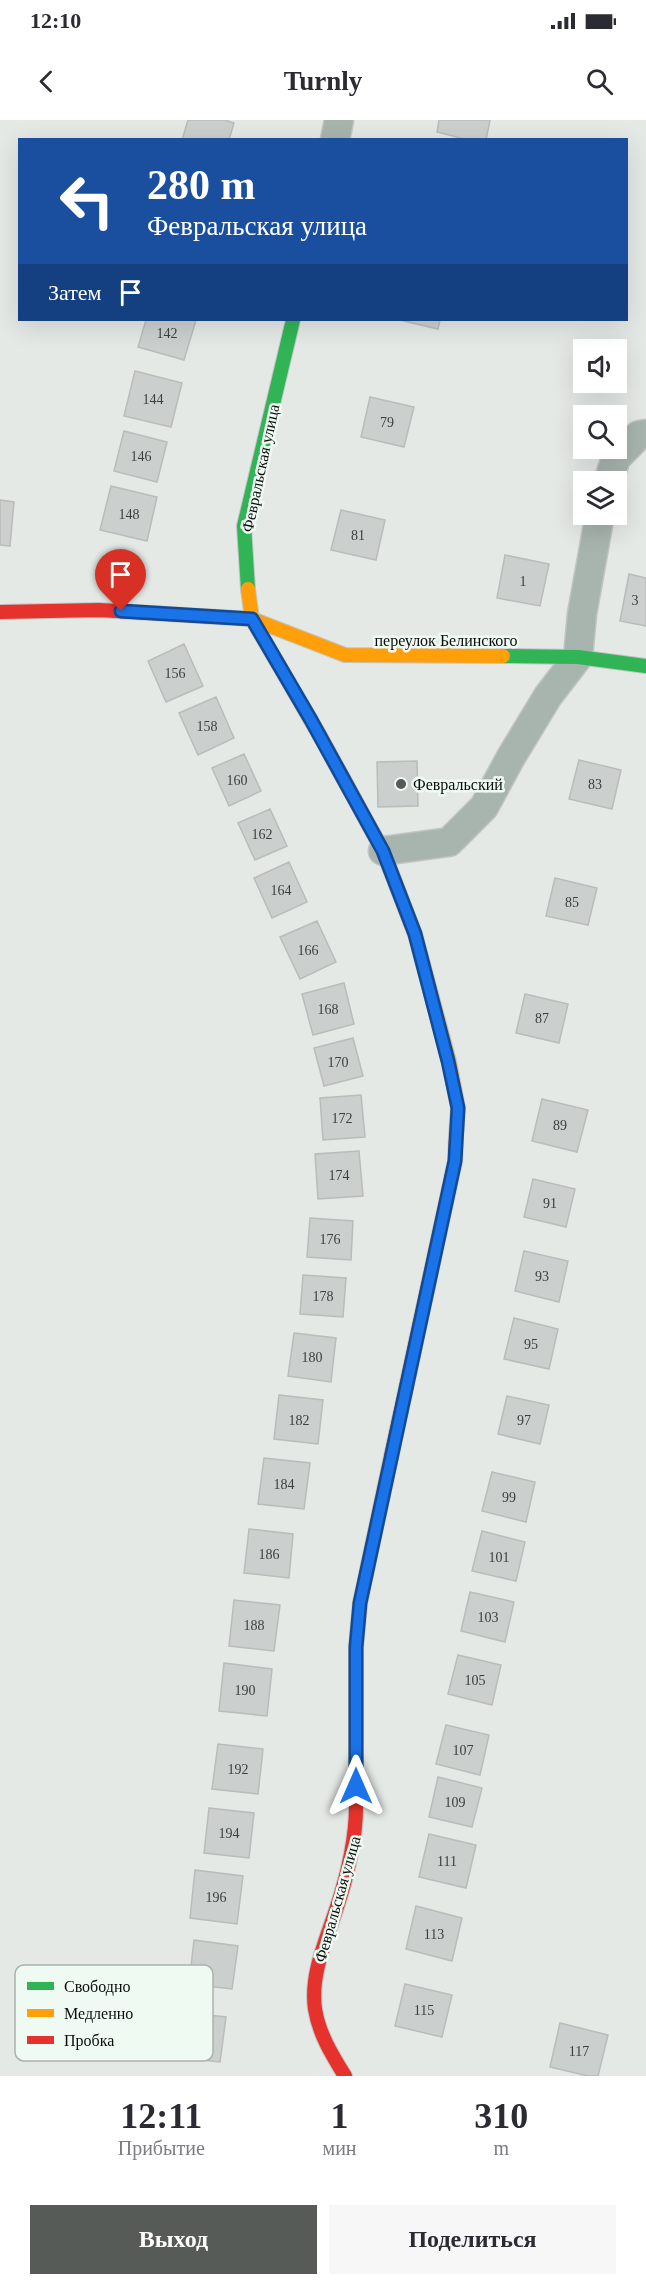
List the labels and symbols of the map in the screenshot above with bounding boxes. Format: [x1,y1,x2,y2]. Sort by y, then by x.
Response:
house number: 142 [157,326,178,341]
house number: 144 [143,392,164,407]
street label: Февральская улица [239,403,283,534]
house number: 79 [380,415,394,430]
house number: 146 [131,449,152,464]
house number: 148 [119,507,140,522]
house number: 81 [351,528,365,543]
pin [95,549,146,611]
house number: 1 [520,574,527,589]
house number: 3 [632,593,639,608]
street label: переулок Белинского [374,632,518,650]
house number: 156 [165,666,186,681]
house number: 158 [197,719,218,734]
house number: 160 [227,773,248,788]
place label: Февральский [413,776,503,794]
marker: Февральский [394,777,408,791]
house number: 83 [588,777,602,792]
house number: 162 [252,827,273,842]
house number: 164 [271,883,292,898]
house number: 85 [565,895,579,910]
house number: 166 [298,943,319,958]
house number: 168 [318,1002,339,1017]
house number: 87 [535,1011,549,1026]
house number: 170 [328,1055,349,1070]
house number: 172 [332,1111,353,1126]
house number: 89 [553,1118,567,1133]
house number: 174 [329,1168,350,1183]
house number: 91 [543,1196,557,1211]
house number: 176 [320,1232,341,1247]
house number: 93 [535,1269,549,1284]
house number: 178 [313,1289,334,1304]
house number: 95 [524,1337,538,1352]
house number: 180 [302,1350,323,1365]
house number: 182 [289,1413,310,1428]
house number: 97 [517,1413,531,1428]
house number: 184 [274,1477,295,1492]
house number: 99 [502,1490,516,1505]
house number: 186 [259,1547,280,1562]
house number: 101 [489,1550,510,1565]
house number: 103 [478,1610,499,1625]
house number: 188 [244,1618,265,1633]
house number: 105 [465,1673,486,1688]
house number: 190 [235,1683,256,1698]
house number: 107 [453,1743,474,1758]
position arrow [324,1754,388,1818]
house number: 192 [228,1762,249,1777]
house number: 109 [445,1795,466,1810]
house number: 194 [219,1826,240,1841]
street label: Февральская улица [311,1834,365,1964]
house number: 111 [437,1854,457,1869]
house number: 196 [206,1890,227,1905]
house number: 113 [424,1927,444,1942]
legend [15,1965,213,2061]
text: Свободно [64,1978,131,1996]
house number: 115 [414,2003,434,2018]
text: Медленно [64,2005,133,2023]
text: Пробка [64,2032,114,2050]
house number: 117 [569,2044,589,2059]

